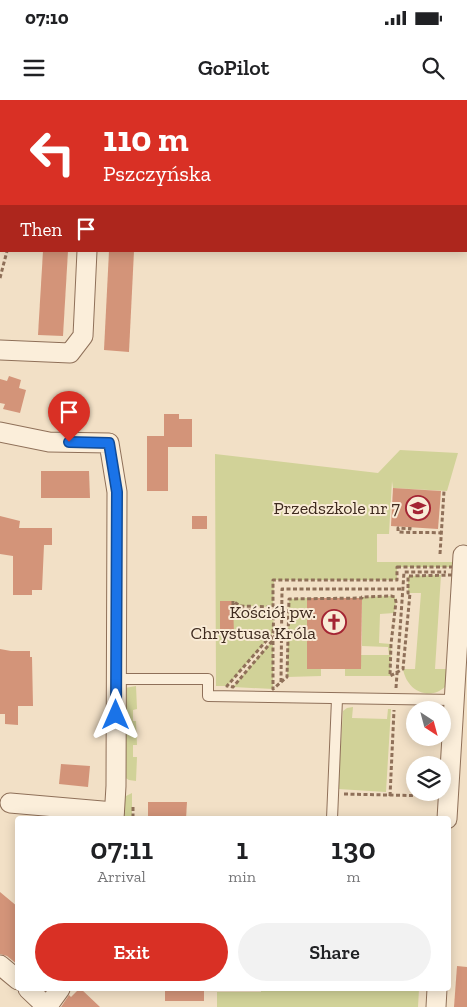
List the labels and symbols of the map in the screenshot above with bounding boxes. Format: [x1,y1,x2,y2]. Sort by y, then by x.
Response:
pin [48,391,90,442]
school or university icon: Przedszkole nr 7 [405,495,431,521]
place label: Przedszkole nr 7 [273,497,401,519]
place label: Kościół pw. Chrystusa Króla [191,601,316,644]
church icon: Kościół pw. Chrystusa Króla [321,609,347,635]
position arrow [89,688,141,740]
north arrow [406,701,451,746]

